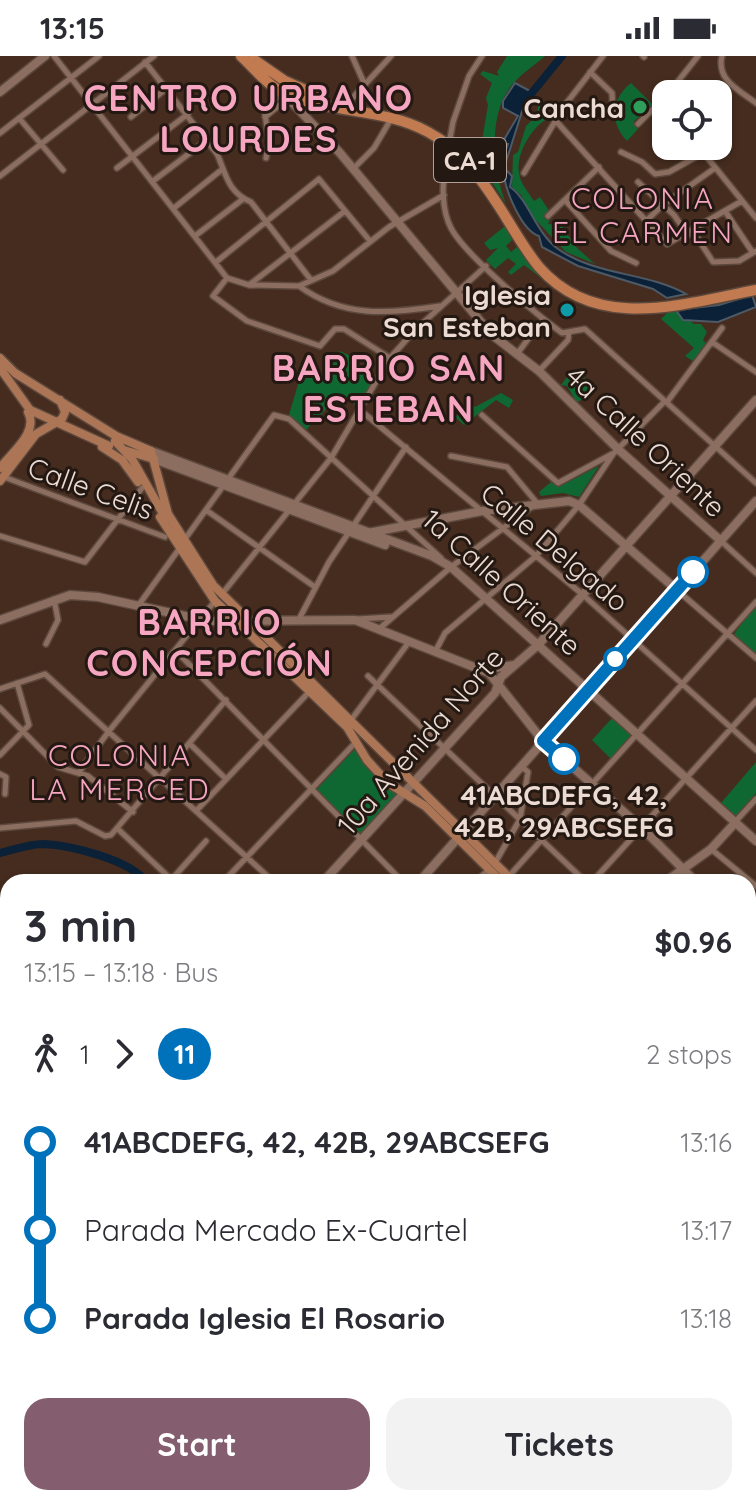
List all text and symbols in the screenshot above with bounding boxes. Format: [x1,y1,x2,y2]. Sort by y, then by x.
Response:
text: 13:15 [40,9,105,47]
district label: CENTRO URBANO LOURDES [84,75,414,161]
map controls [652,80,732,160]
button: locate [652,80,732,160]
place label: Cancha [524,90,624,125]
marker: Cancha [631,98,649,116]
road number: CA-1 [434,138,506,182]
district label: COLONIA EL CARMEN [552,179,734,251]
place label: Iglesia San Esteban [383,277,551,344]
marker: Iglesia San Esteban [558,301,576,319]
district label: BARRIO SAN ESTEBAN [272,345,506,431]
street label: 4a Calle Oriente [559,358,733,524]
street label: Calle Celis [23,449,159,527]
street label: Calle Delgado [474,475,636,619]
street label: 1a Calle Oriente [415,502,589,662]
unlabelled marker [678,557,708,587]
district label: BARRIO CONCEPCIÓN [86,599,334,685]
street label: 10a Avenida Norte [329,640,511,842]
unlabelled marker [604,648,626,670]
district label: COLONIA LA MERCED [29,736,211,808]
marker: 41ABCDEFG, 42, 42B, 29ABCSEFG [549,744,579,774]
place label: 41ABCDEFG, 42, 42B, 29ABCSEFG [454,777,674,844]
text: 3 min [24,898,137,953]
text: $0.96 [655,923,732,961]
text: 13:15 – 13:18 · Bus [24,956,218,989]
icon: walk [24,1032,68,1076]
icon: forward [102,1032,146,1076]
text: 11 [174,1036,195,1071]
text: 1 [80,1038,90,1071]
text: 2 stops [646,1038,732,1071]
text: 41ABCDEFG, 42, 42B, 29ABCSEFG [84,1123,549,1161]
text: 13:16 [680,1126,732,1159]
text: Parada Mercado Ex-Cuartel [84,1211,468,1249]
text: 13:17 [681,1214,732,1247]
text: Parada Iglesia El Rosario [84,1299,445,1337]
text: 13:18 [680,1302,732,1335]
button: Start [24,1398,370,1490]
button: Tickets [386,1398,732,1490]

